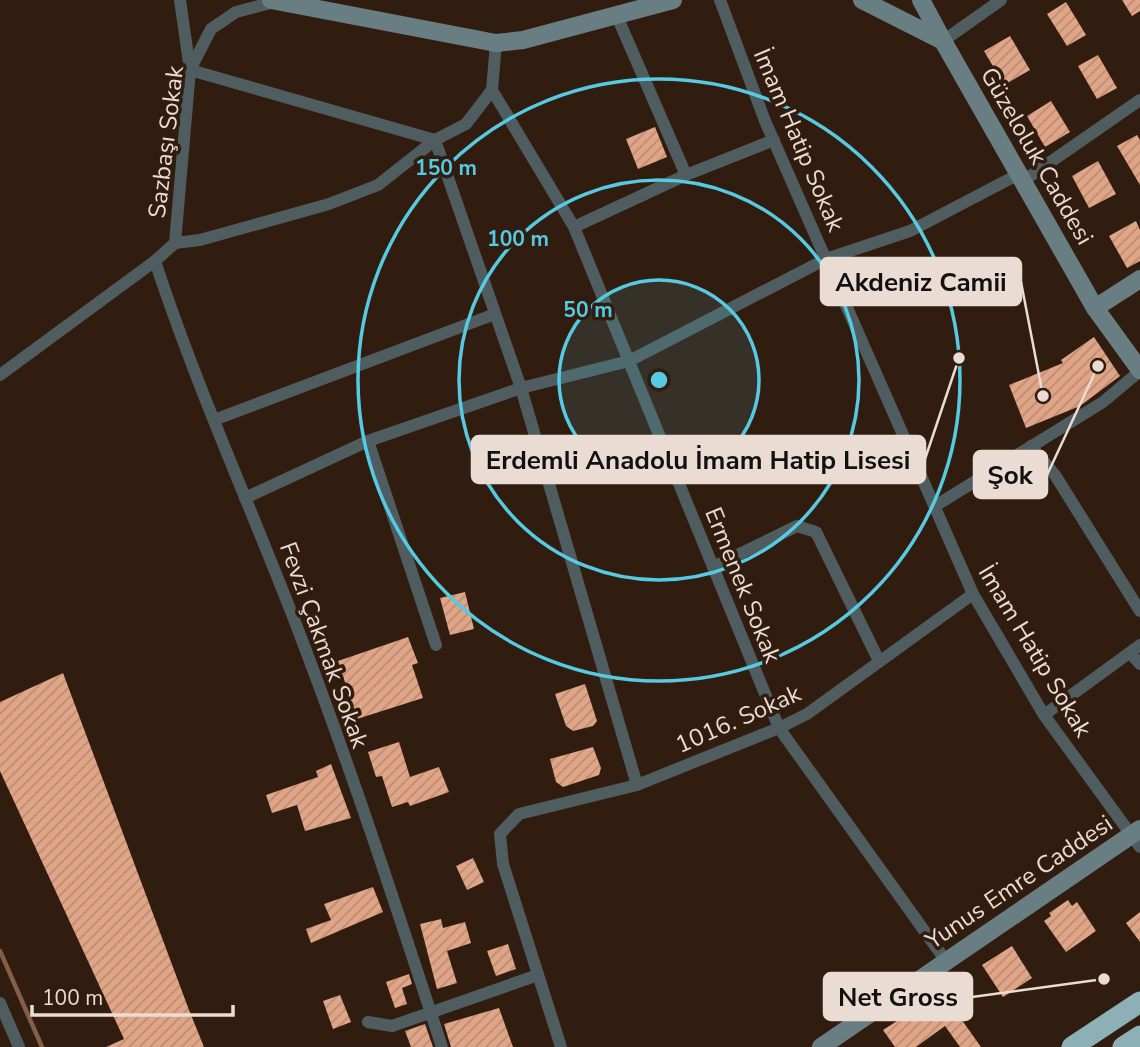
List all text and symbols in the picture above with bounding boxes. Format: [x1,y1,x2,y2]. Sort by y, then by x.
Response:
street label: İmam Hatip Sokak [746,44,852,237]
street label: Güzeloluk Caddesi [973,61,1101,251]
street label: Sazbaşı Sokak [141,63,191,220]
text: 150 m [415,154,477,182]
text: 100 m [487,225,549,253]
callout: Akdeniz Camii [821,258,1021,305]
text: Akdeniz Camii [835,265,1007,300]
text: 50 m [563,296,613,324]
centre of rings [647,368,671,392]
callout: Erdemli Anadolu İmam Hatip Lisesi [472,436,925,483]
text: Erdemli Anadolu İmam Hatip Lisesi [486,443,910,478]
callout: Şok [974,451,1047,498]
text: Şok [987,458,1034,493]
street label: Ermenek Sokak [697,502,789,668]
street label: Fevzi Çakmak Sokak [272,538,376,753]
street label: İmam Hatip Sokak [971,559,1100,744]
street label: 1016. Sokak [670,677,807,761]
street label: Yunus Emre Caddesi [918,807,1119,957]
callout: Net Gross [824,973,972,1020]
scale bar [32,974,233,1018]
text: Net Gross [838,980,958,1015]
text: 100 m [42,984,103,1012]

